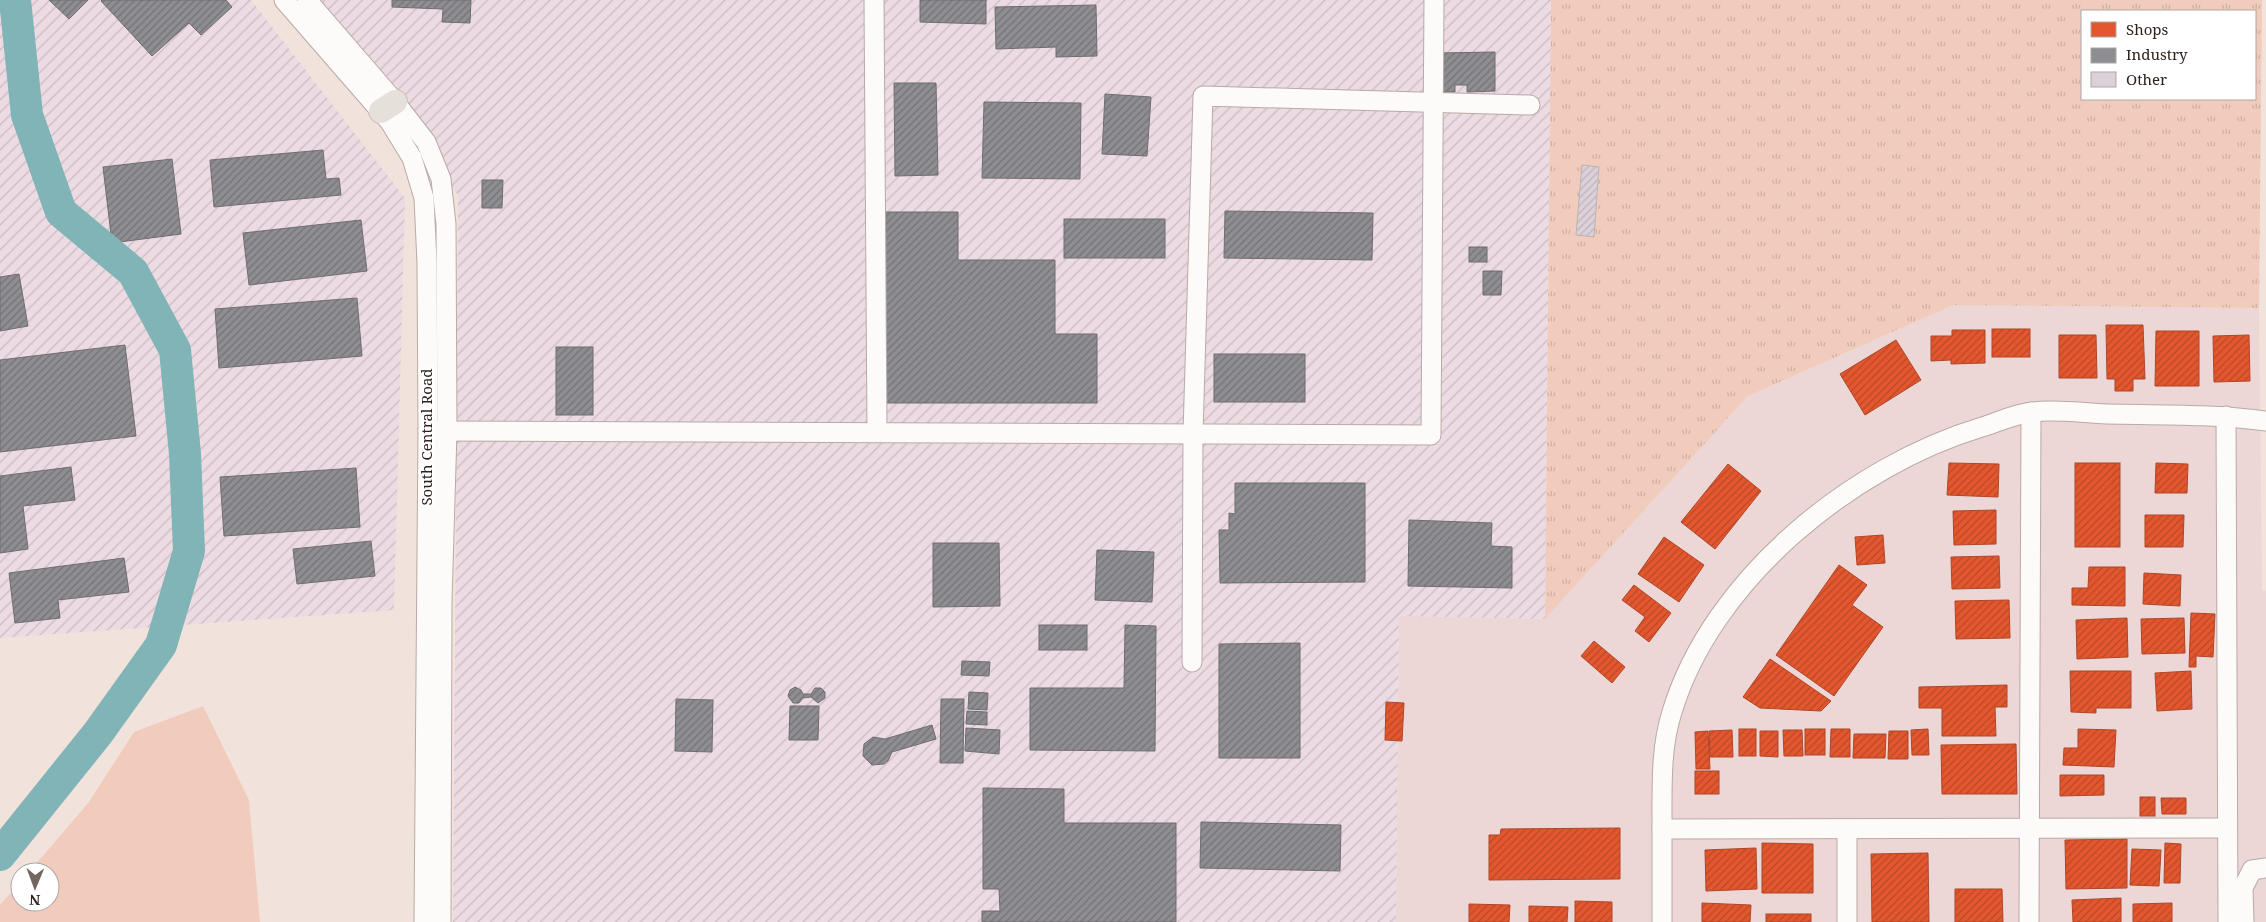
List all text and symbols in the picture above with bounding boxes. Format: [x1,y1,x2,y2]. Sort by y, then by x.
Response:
legend [2081,10,2256,100]
text: Shops [2126,19,2169,39]
text: Industry [2126,44,2188,64]
text: Other [2126,69,2167,89]
street label: South Central Road [416,368,436,506]
north arrow [10,862,60,912]
text: N [29,891,40,910]

